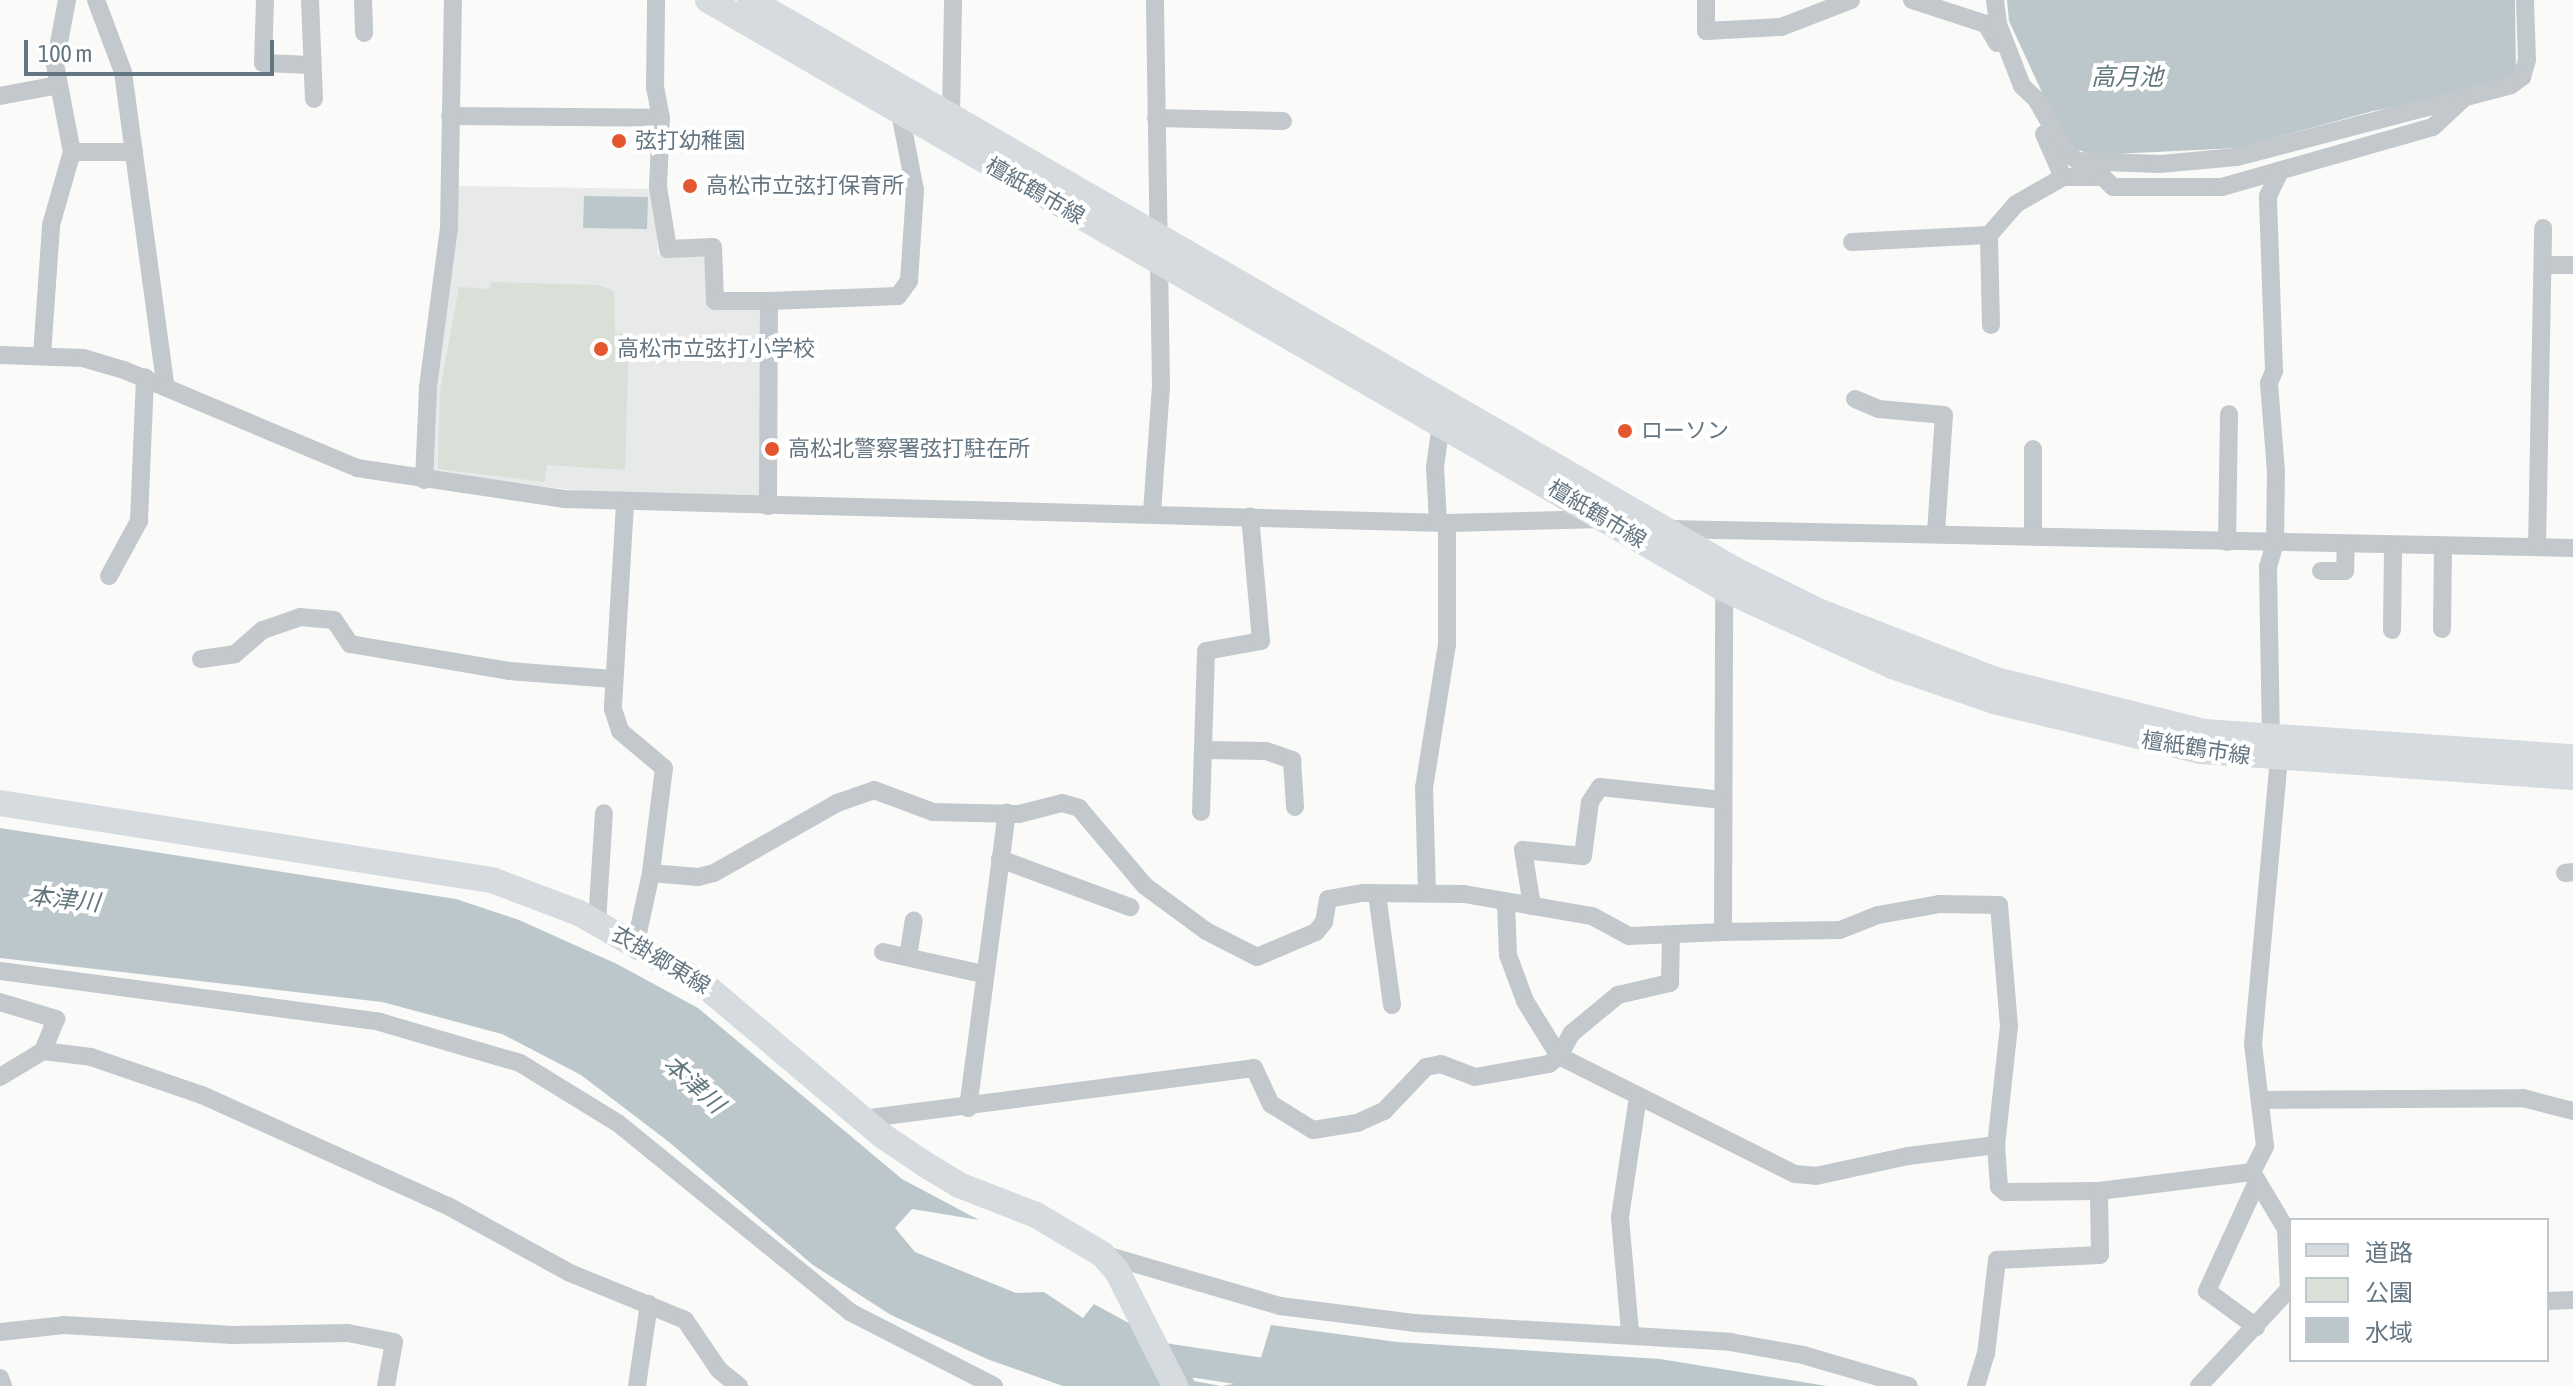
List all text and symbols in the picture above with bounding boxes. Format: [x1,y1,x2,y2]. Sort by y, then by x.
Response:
scale bar [28,24,278,74]
text: 100 m [38,40,92,67]
water label: 高月池 [2091,63,2163,91]
place label: 弦打幼稚園 [635,128,745,154]
marker: 弦打幼稚園 [610,132,628,150]
street label: 檀紙鶴市線 [981,152,1089,230]
place label: 高松市立弦打保育所 [706,173,904,199]
marker: 高松市立弦打保育所 [681,177,699,195]
place label: 高松市立弦打小学校 [617,336,815,362]
marker: 高松市立弦打小学校 [592,340,610,358]
place label: ローソン [1641,418,1729,444]
marker: ローソン [1616,422,1634,440]
place label: 高松北警察署弦打駐在所 [788,436,1030,462]
marker: 高松北警察署弦打駐在所 [763,440,781,458]
street label: 檀紙鶴市線 [1543,474,1651,554]
street label: 檀紙鶴市線 [2140,726,2252,770]
water label: 本津川 [27,881,101,917]
street label: 衣掛郷東線 [607,920,715,1000]
water label: 本津川 [658,1049,730,1119]
legend [2289,1218,2549,1362]
text: 道路 [2365,1239,2413,1266]
text: 公園 [2365,1279,2413,1306]
text: 水域 [2365,1319,2413,1346]

